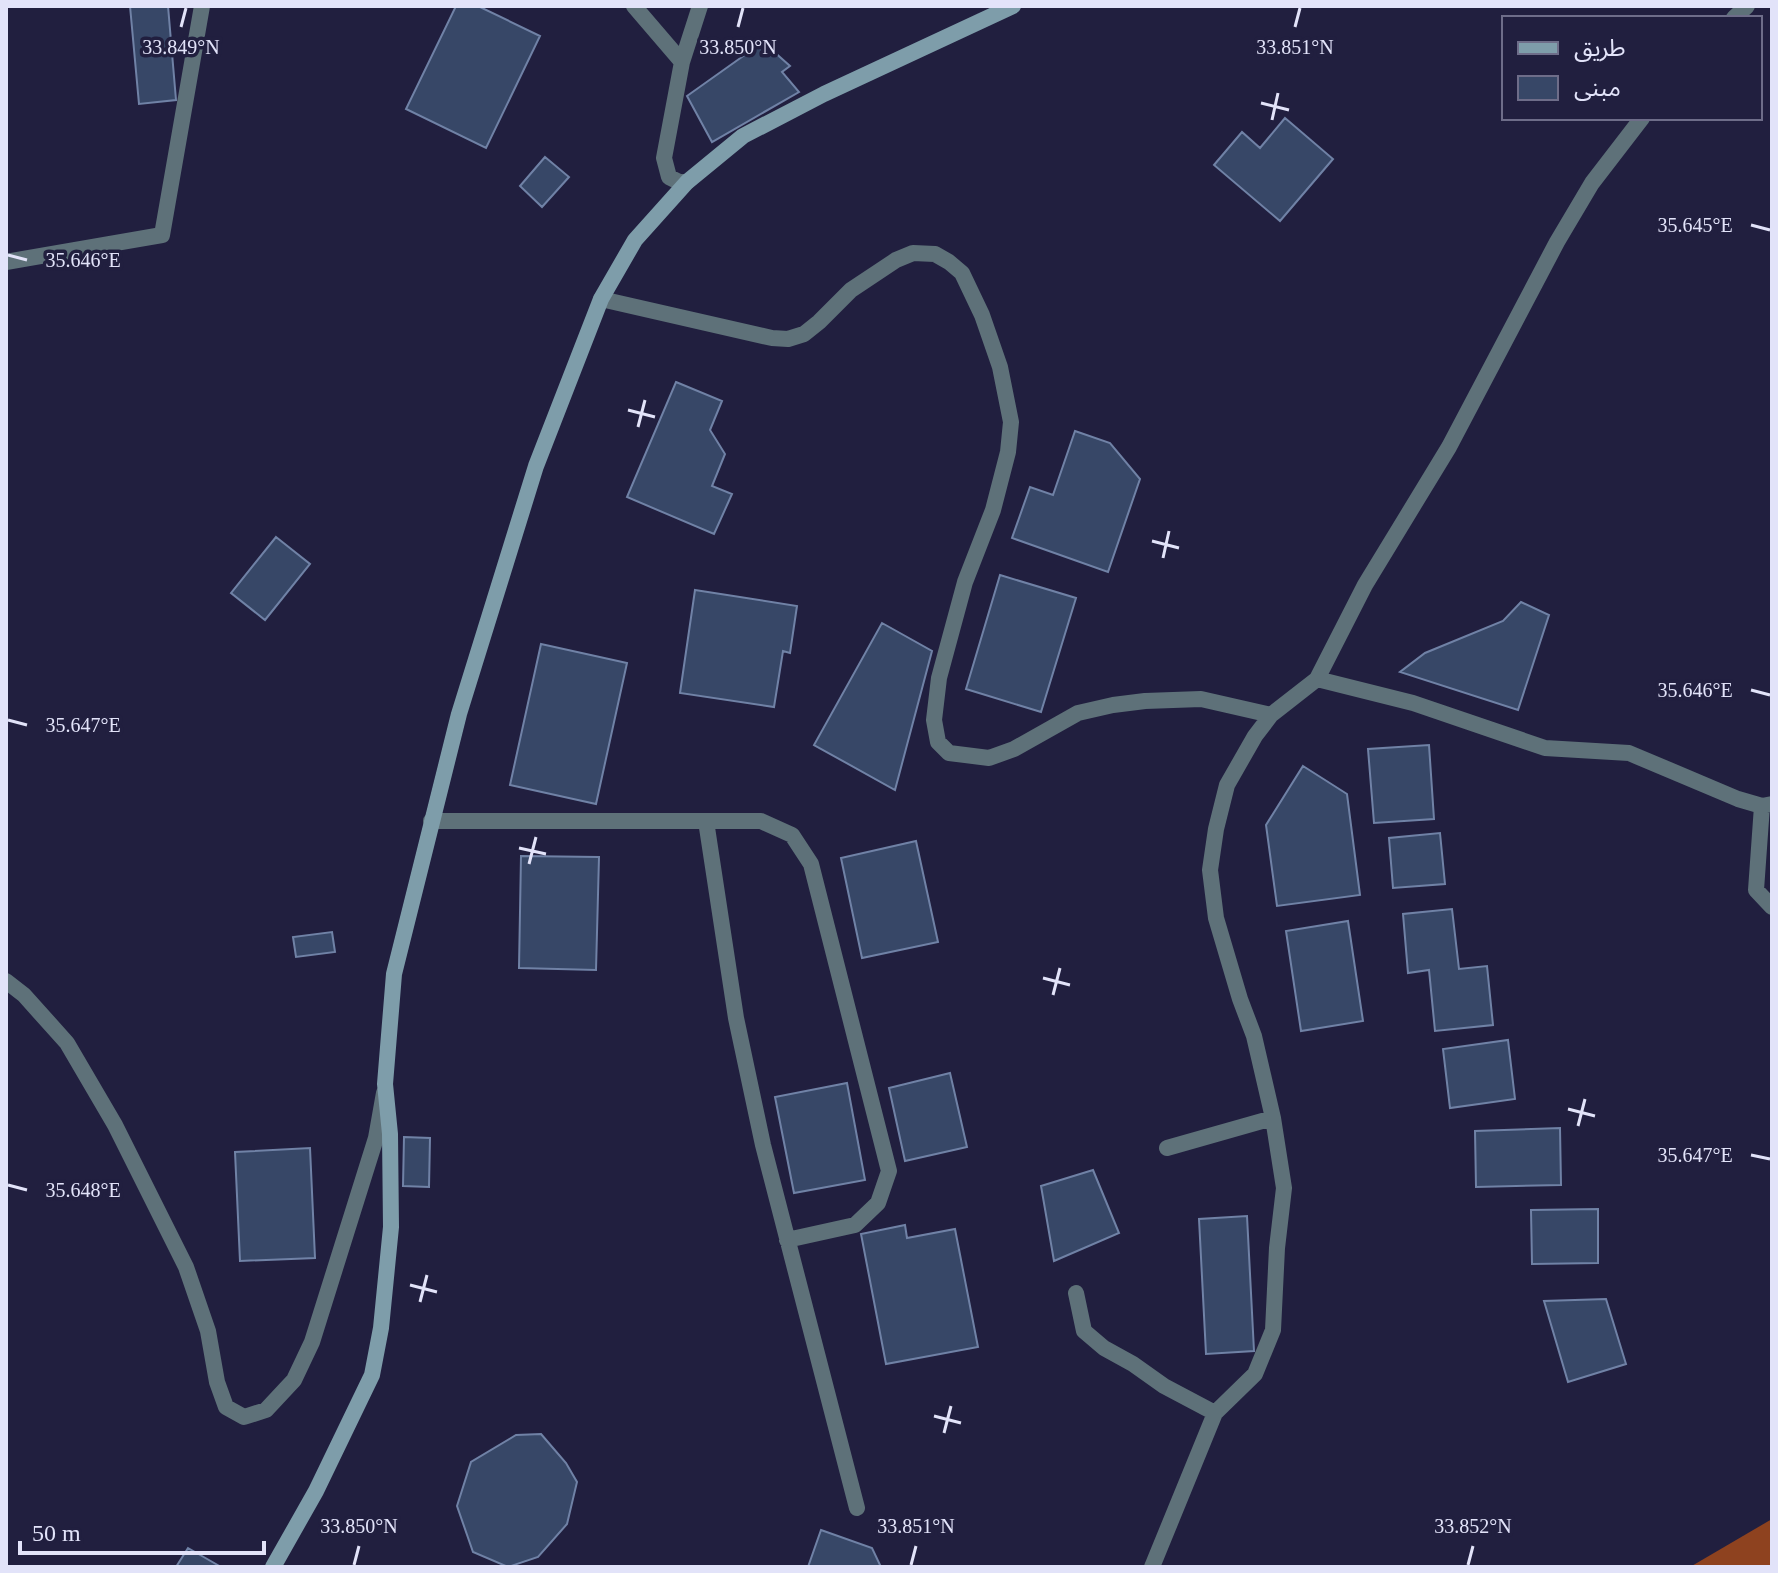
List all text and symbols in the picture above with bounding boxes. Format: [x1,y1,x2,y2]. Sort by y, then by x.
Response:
legend [1502,16,1762,120]
text: طريق [1574,35,1626,63]
text: 33.849°N [142,36,220,58]
text: 33.850°N [699,36,777,58]
text: 33.851°N [1256,36,1334,58]
text: مبنى [1574,75,1621,101]
text: 35.645°E [1657,214,1733,236]
text: 35.646°E [45,249,121,271]
text: 35.646°E [1657,679,1733,701]
text: 35.647°E [45,714,121,736]
text: 35.647°E [1657,1144,1733,1166]
text: 35.648°E [45,1179,121,1201]
scale bar [20,1505,264,1555]
text: 33.850°N [320,1515,398,1537]
text: 33.851°N [877,1515,955,1537]
text: 33.852°N [1434,1515,1512,1537]
text: 50 m [32,1520,81,1546]

